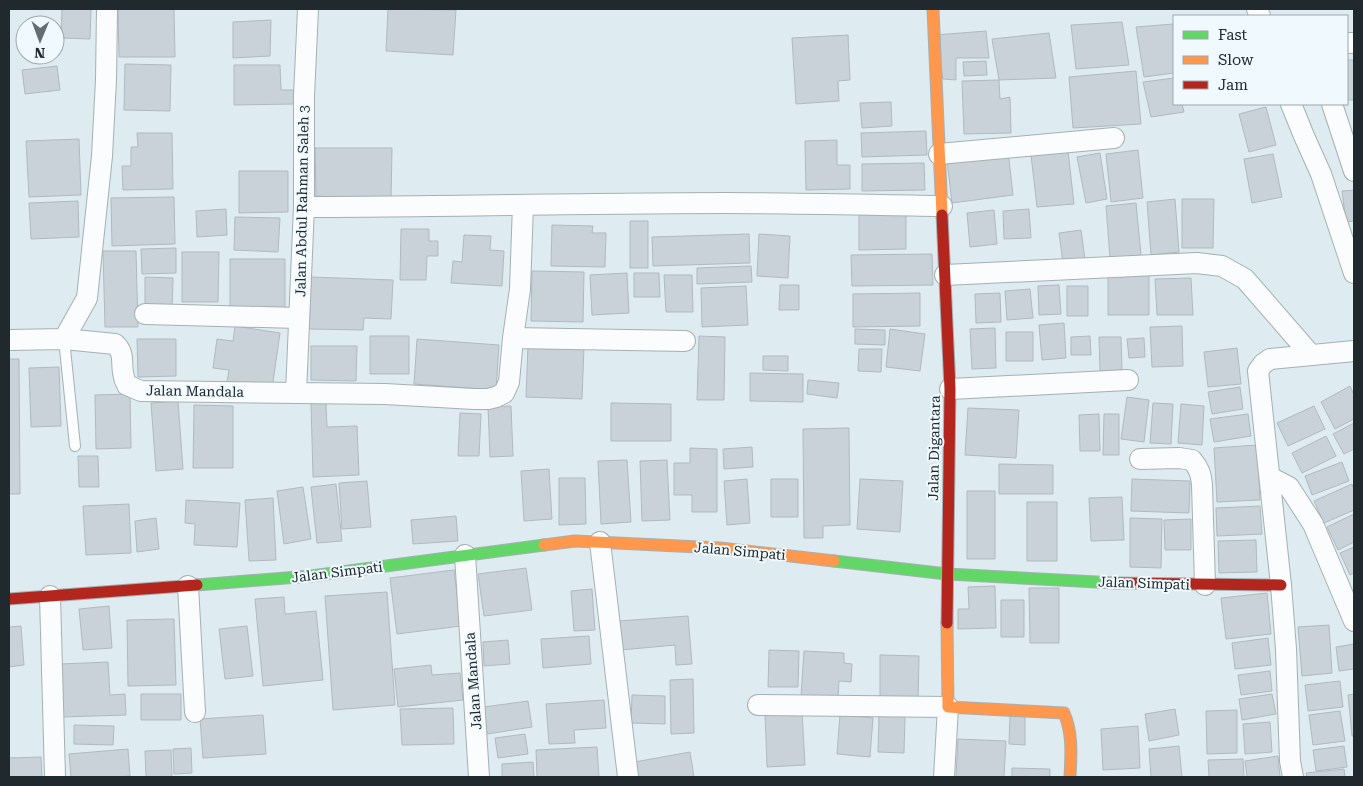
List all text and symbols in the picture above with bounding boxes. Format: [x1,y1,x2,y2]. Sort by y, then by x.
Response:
north arrow [15,15,65,65]
legend [1173,15,1348,105]
text: Fast [1218,26,1248,44]
text: N [34,45,45,61]
text: Slow [1218,51,1254,69]
text: Jam [1218,76,1248,94]
street label: Jalan Abdul Rahman Saleh 3 [292,105,312,297]
street label: Jalan Mandala [146,382,245,400]
street label: Jalan Digantara [925,395,943,501]
street label: Jalan Simpati [694,539,787,563]
street label: Jalan Simpati [290,558,384,586]
street label: Jalan Simpati [1098,573,1191,593]
street label: Jalan Mandala [462,631,484,730]

